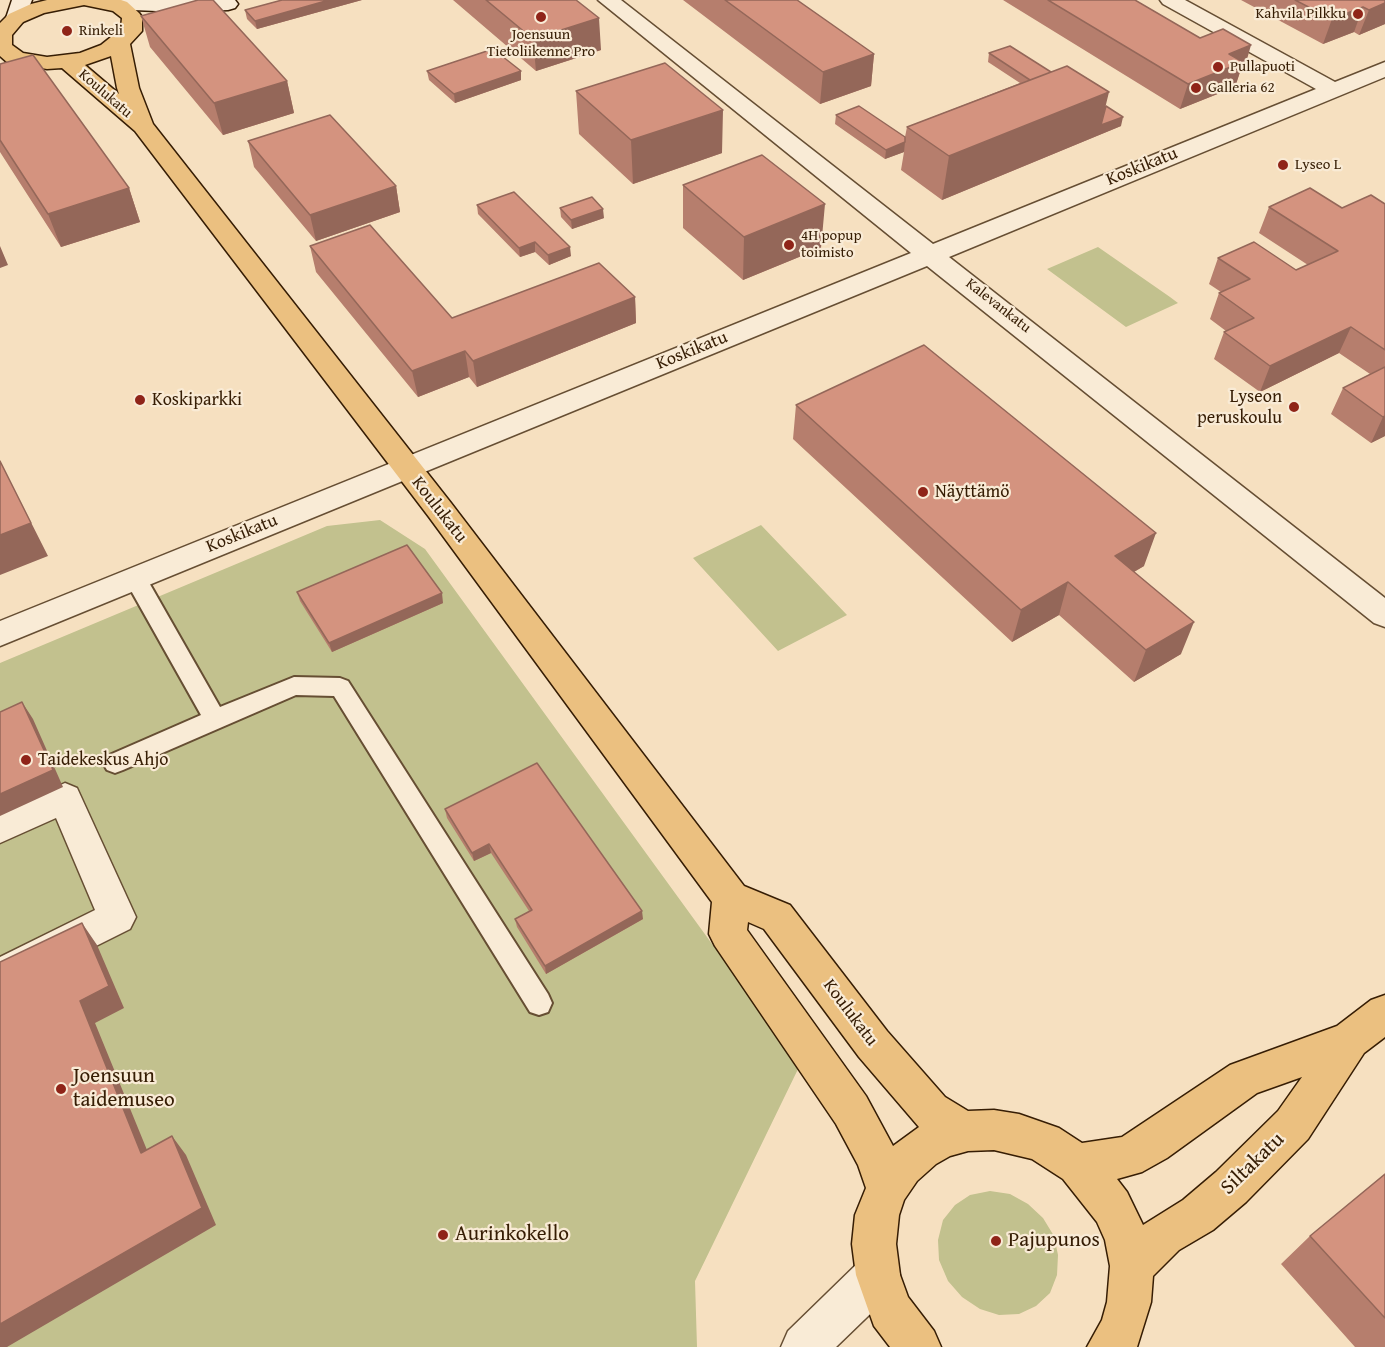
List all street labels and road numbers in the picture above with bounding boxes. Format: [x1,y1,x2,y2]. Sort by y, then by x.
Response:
street label: Koulukatu [75,66,135,122]
street label: Koskikatu [1103,143,1181,191]
street label: Kalevankatu [962,275,1034,337]
street label: Koskikatu [653,327,731,375]
street label: Koulukatu [406,473,472,547]
street label: Koskikatu [203,510,281,558]
street label: Koulukatu [818,975,882,1051]
street label: Siltakatu [1216,1128,1290,1200]

